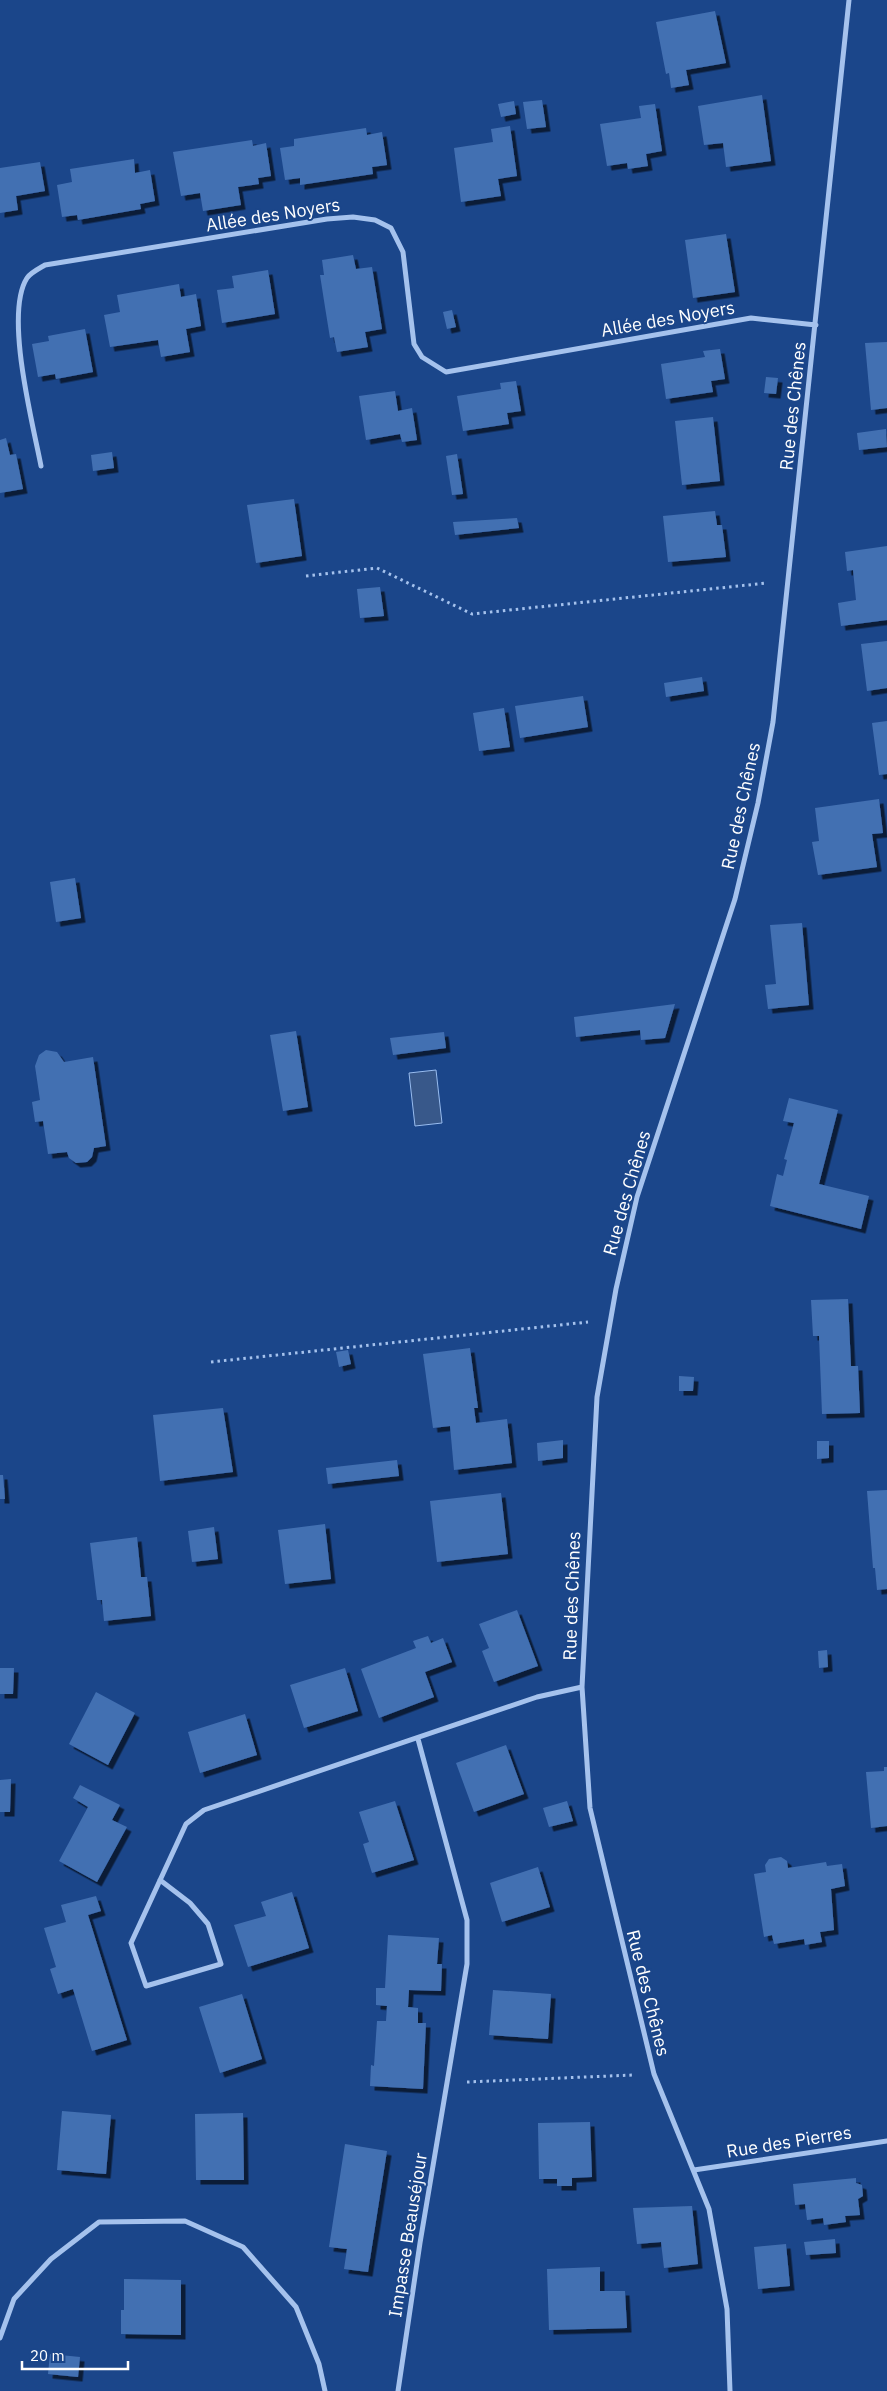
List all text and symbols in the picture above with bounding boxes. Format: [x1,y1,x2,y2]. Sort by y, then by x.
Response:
street label: Allée des Noyers [204,193,342,236]
street label: Allée des Noyers [599,295,737,342]
street label: Rue des Chênes [774,340,811,471]
street label: Rue des Chênes [716,740,765,872]
street label: Rue des Chênes [598,1128,655,1258]
street label: Rue des Chênes [558,1531,585,1661]
street label: Rue des Chênes [622,1927,675,2058]
street label: Rue des Pierres [725,2120,853,2163]
street label: Impasse Beauséjour [383,2151,432,2319]
scale bar [22,2338,129,2370]
text: 20 m [30,2346,65,2365]

